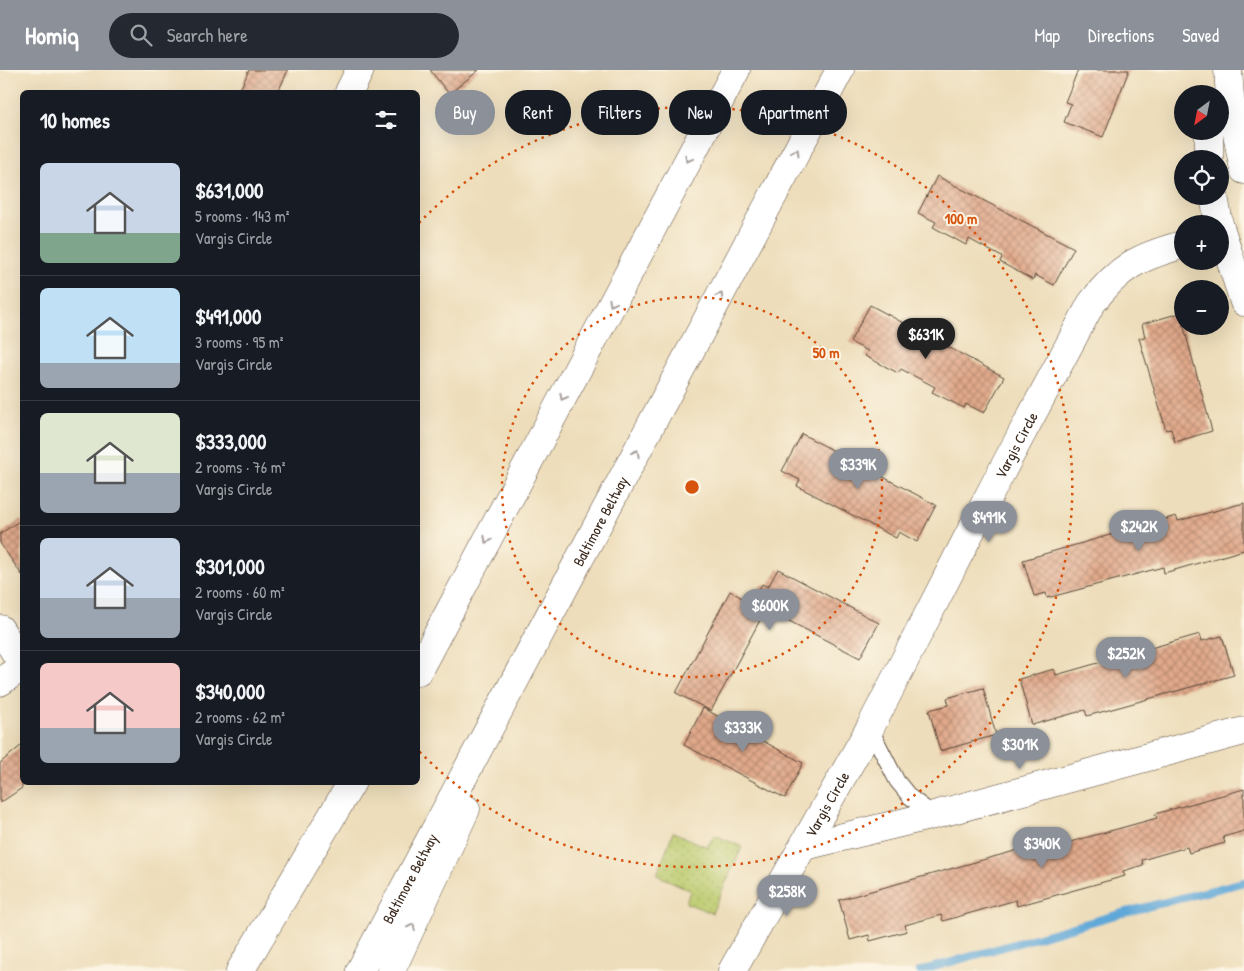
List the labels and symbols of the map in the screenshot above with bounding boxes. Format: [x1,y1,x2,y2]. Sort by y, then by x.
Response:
north arrow [1174,85,1229,140]
one-way arrow [790,149,800,158]
one-way arrow [685,154,695,163]
text: 100 m [945,208,977,229]
one-way arrow [714,292,724,301]
one-way arrow [608,298,618,307]
pin: $631K [891,318,961,360]
text: 50 m [813,342,839,363]
one-way arrow [559,391,569,400]
street label: Vargis Circle [989,408,1042,482]
pin: $339K [823,448,893,490]
one-way arrow [630,449,640,458]
street label: Baltimore Beltway [567,472,632,570]
centre of rings [683,478,701,496]
pin: $491K [954,500,1024,543]
pin: $242K [1104,510,1174,552]
one-way arrow [483,535,493,544]
pin: $600K [735,588,805,631]
pin: $252K [1091,636,1161,679]
pin: $333K [708,710,778,753]
pin: $301K [985,728,1055,770]
street label: Vargis Circle [800,767,854,841]
pin: $340K [1007,826,1077,869]
street label: Baltimore Beltway [377,829,442,927]
pin: $258K [752,874,822,917]
one-way arrow [405,923,416,932]

